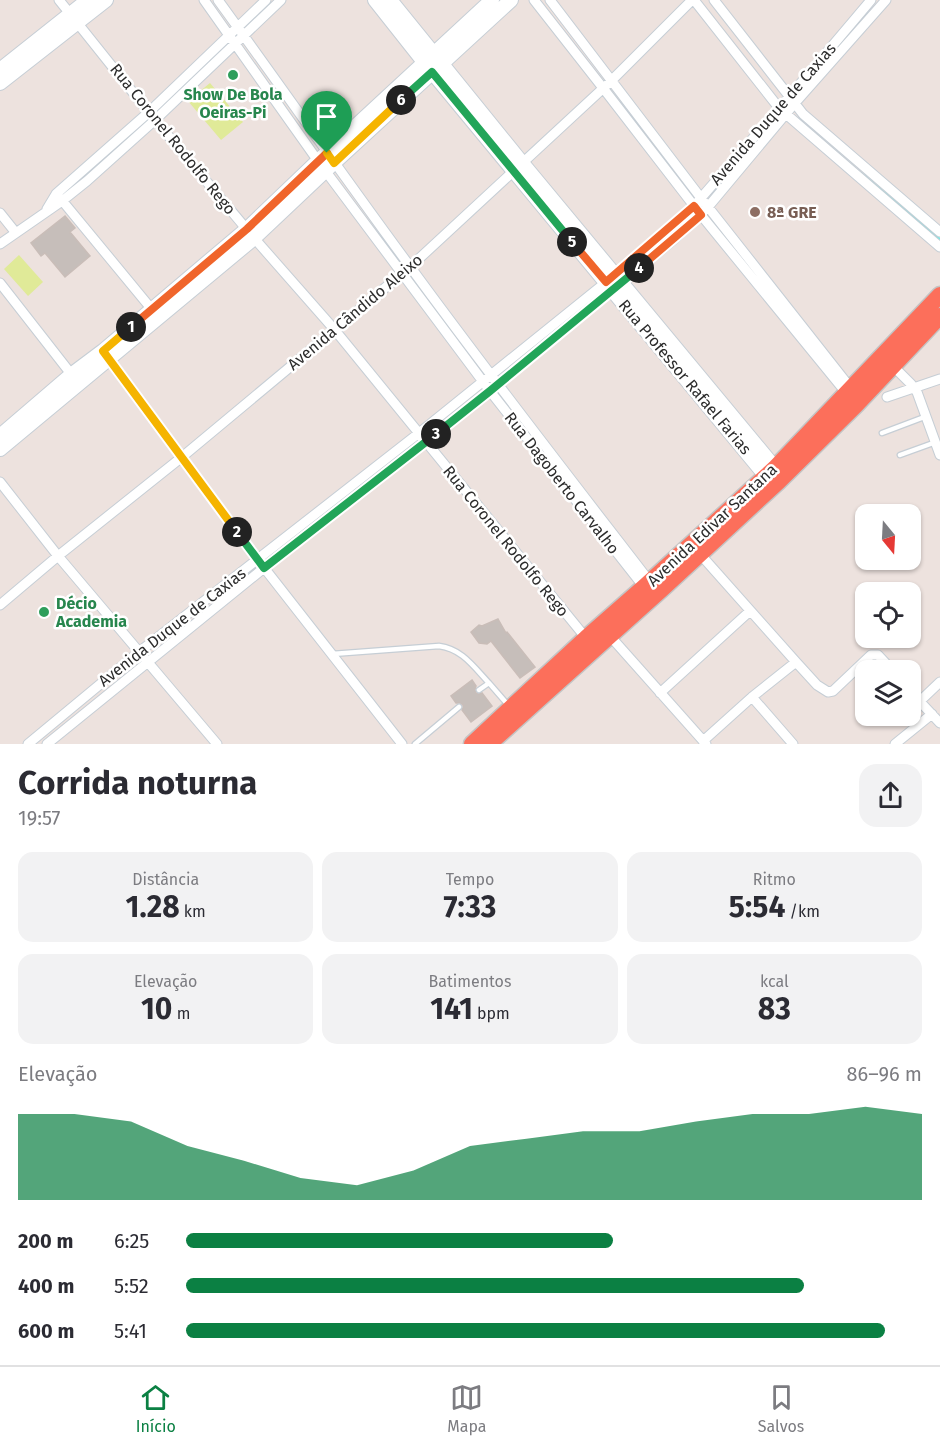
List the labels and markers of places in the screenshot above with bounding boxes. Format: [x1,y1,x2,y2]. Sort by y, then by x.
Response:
marker: Show De Bola Oeiras-Pi [226,68,240,82]
place label: Show De Bola Oeiras-Pi [183,85,283,122]
pin: 6 [386,85,416,115]
pin [301,91,352,153]
place label: 8ª GRE [767,203,817,222]
marker: 8ª GRE [748,205,762,219]
pin: 5 [557,227,587,257]
pin: 4 [624,253,654,283]
pin: 1 [116,312,146,342]
pin: 3 [421,419,451,449]
pin: 2 [222,517,252,547]
place label: Décio Academia [55,594,127,631]
marker: Décio Academia [37,605,51,619]

